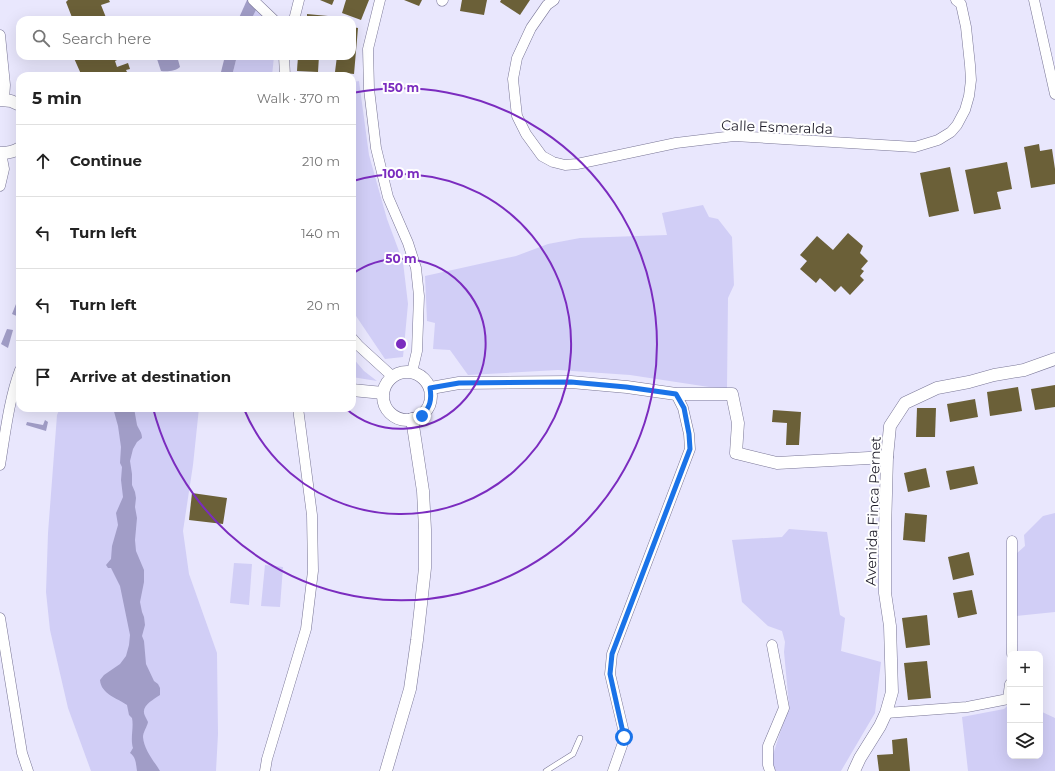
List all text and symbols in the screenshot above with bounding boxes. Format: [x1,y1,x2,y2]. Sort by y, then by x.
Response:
search box [16,16,356,60]
icon: search [30,27,52,49]
text: Search here [62,29,151,48]
text: 150 m [383,80,419,95]
text: 5 min [32,88,82,108]
text: Walk · 370 m [257,90,340,106]
street label: Calle Esmeralda [721,116,833,138]
icon: ahead [32,150,54,172]
text: Continue [70,151,142,170]
text: 210 m [302,153,340,169]
text: 100 m [383,166,419,181]
icon: left [32,222,54,244]
text: Turn left [70,223,137,242]
text: 140 m [301,225,340,241]
text: 50 m [385,251,417,266]
icon: left [32,294,54,316]
text: Turn left [70,295,137,314]
text: 20 m [307,297,340,313]
centre of rings [394,337,408,351]
icon: arrive [32,366,54,388]
text: Arrive at destination [70,367,231,386]
route end [413,407,431,425]
street label: Avenida Finca Pernet [861,436,885,586]
map controls [1007,651,1043,759]
button: + [1007,651,1043,687]
button: − [1007,687,1043,723]
button: layers [1007,723,1043,759]
route start [615,728,633,746]

